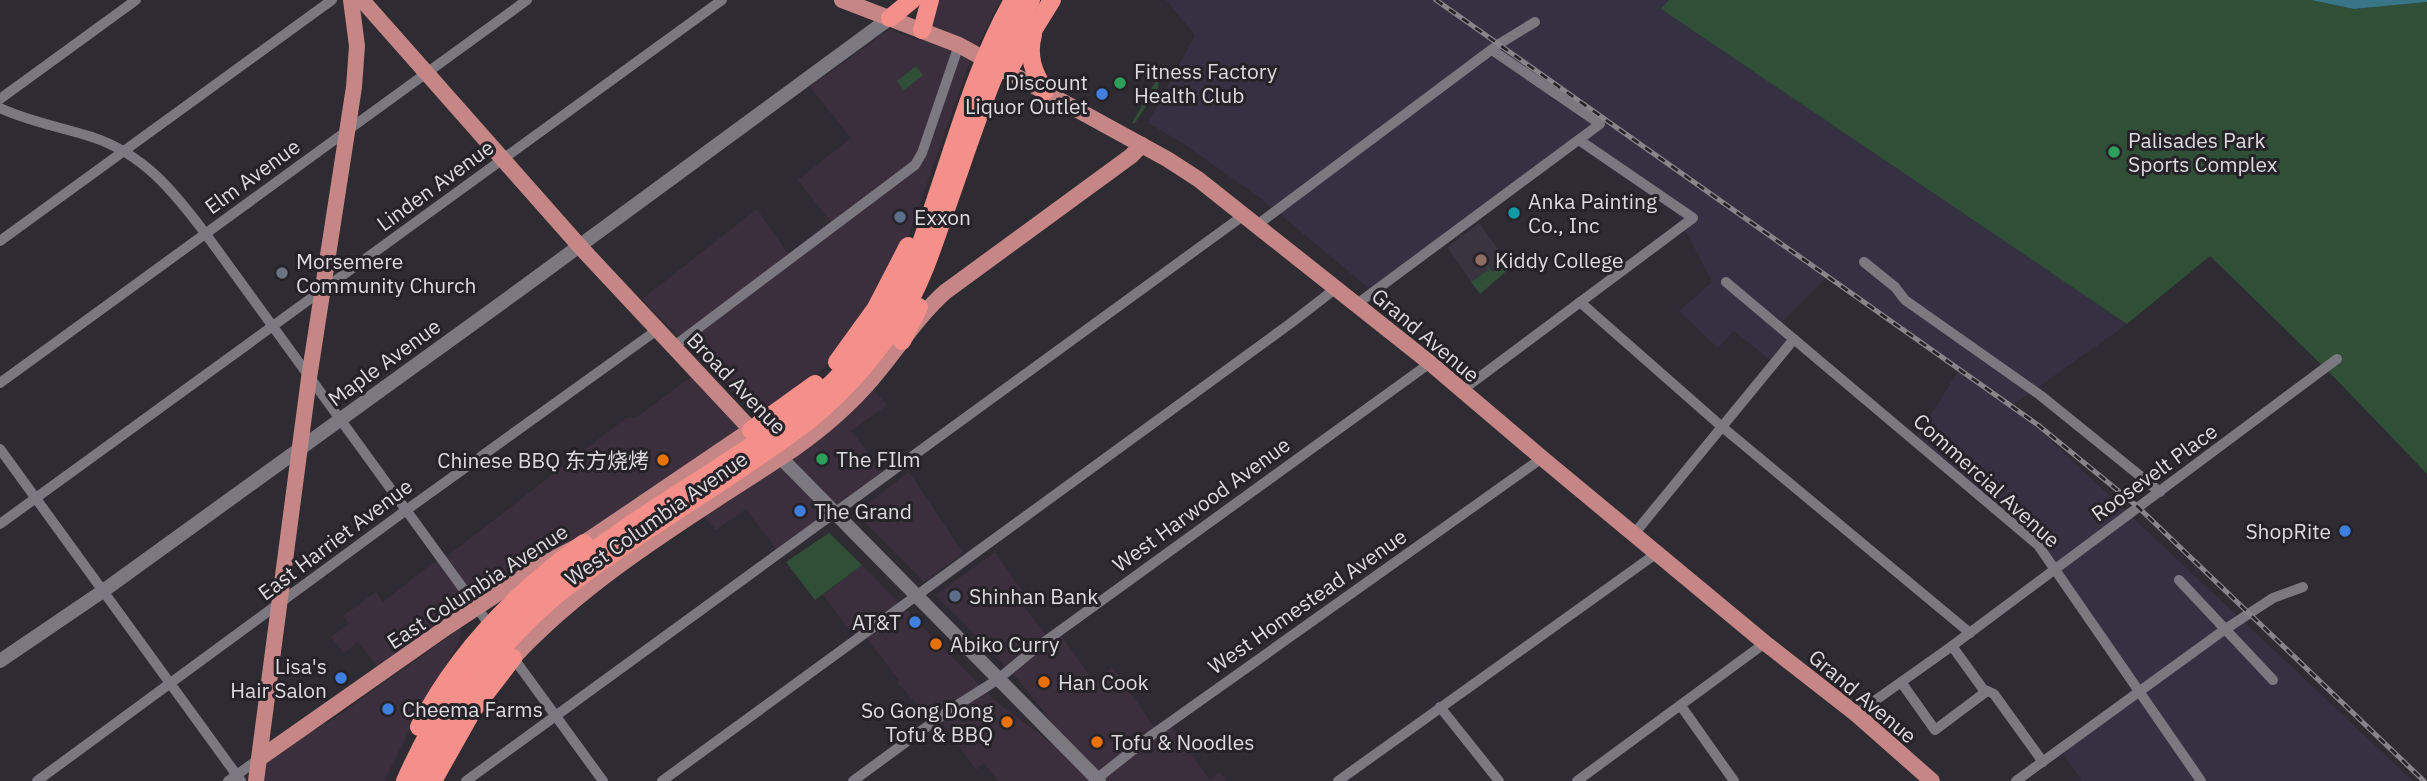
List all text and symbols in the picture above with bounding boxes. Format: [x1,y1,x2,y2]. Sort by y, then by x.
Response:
place label: Fitness Factory Health Club [1134,57,1278,109]
place label: Discount Liquor Outlet [965,68,1088,120]
marker: Fitness Factory Health Club [1112,75,1128,91]
marker: Discount Liquor Outlet [1094,86,1110,102]
place label: Palisades Park Sports Complex [2128,126,2278,178]
street label: Elm Avenue [199,132,305,220]
street label: Linden Avenue [371,133,499,237]
marker: Palisades Park Sports Complex [2106,144,2122,160]
place label: Anka Painting Co., Inc [1528,187,1657,239]
place label: Exxon [914,203,971,231]
marker: Anka Painting Co., Inc [1506,205,1522,221]
marker: Exxon [892,209,908,225]
place label: Kiddy College [1495,246,1624,274]
place label: Morsemere Community Church [296,247,476,299]
marker: Kiddy College [1473,252,1489,268]
marker: Morsemere Community Church [274,265,290,281]
street label: Grand Avenue [1366,282,1486,388]
street label: Maple Avenue [322,312,446,412]
street label: Broad Avenue [681,326,793,440]
street label: Commercial Avenue [1908,407,2066,553]
street label: Roosevelt Place [2085,417,2223,527]
street label: West Harwood Avenue [1107,430,1295,578]
street label: West Columbia Avenue [559,444,753,592]
place label: The FIlm [836,445,921,473]
place label: Chinese BBQ 东方烧烤 [437,446,649,474]
marker: The FIlm [814,451,830,467]
marker: Chinese BBQ 东方烧烤 [655,452,671,468]
street label: East Harriet Avenue [252,472,418,606]
place label: The Grand [814,497,912,525]
marker: The Grand [792,503,808,519]
street label: East Columbia Avenue [381,517,573,655]
place label: ShopRite [2245,517,2331,545]
street label: West Homestead Avenue [1202,522,1412,680]
marker: ShopRite [2337,523,2353,539]
place label: Shinhan Bank [969,582,1098,610]
marker: Shinhan Bank [947,588,963,604]
place label: AT&T [852,608,901,636]
marker: AT&T [907,614,923,630]
place label: Abiko Curry [950,630,1060,658]
marker: Abiko Curry [928,636,944,652]
street label: Grand Avenue [1803,643,1923,749]
place label: Lisa's Hair Salon [230,652,327,704]
place label: Han Cook [1058,668,1149,696]
marker: Lisa's Hair Salon [333,670,349,686]
marker: Han Cook [1036,674,1052,690]
place label: Cheema Farms [402,695,543,723]
place label: So Gong Dong Tofu & BBQ [861,696,993,748]
marker: Cheema Farms [380,701,396,717]
marker: So Gong Dong Tofu & BBQ [999,714,1015,730]
place label: Tofu & Noodles [1111,728,1255,756]
marker: Tofu & Noodles [1089,734,1105,750]

